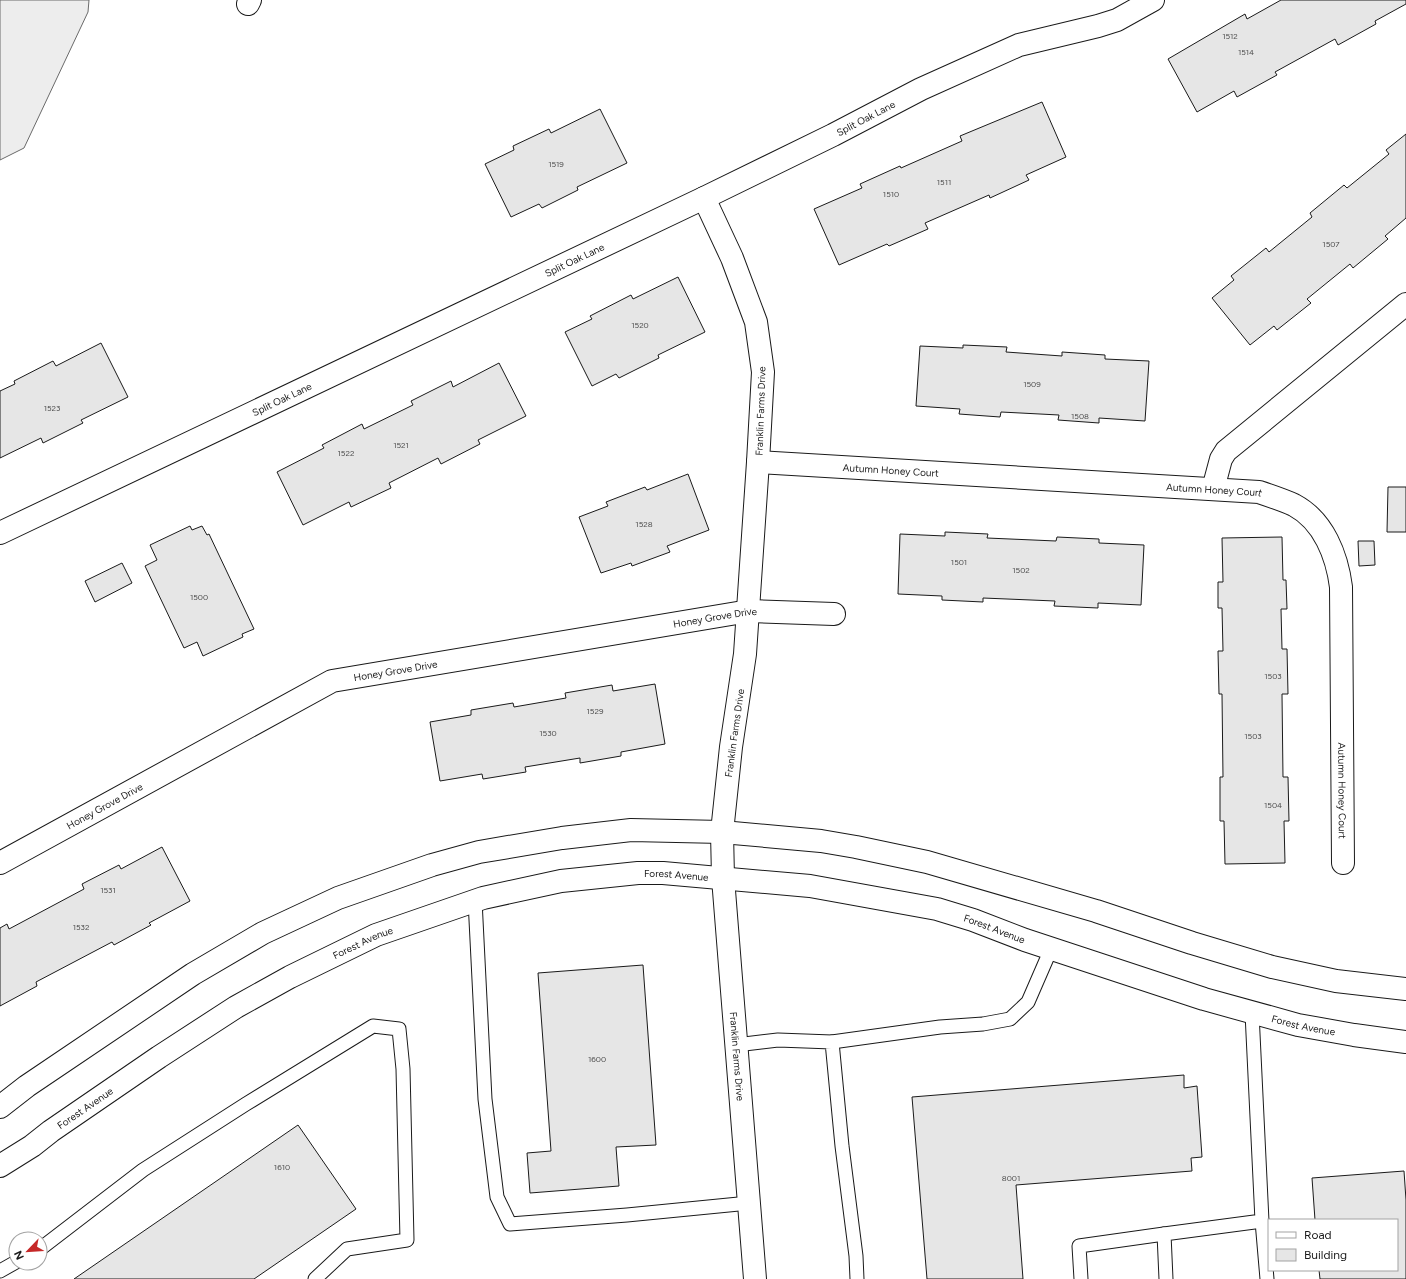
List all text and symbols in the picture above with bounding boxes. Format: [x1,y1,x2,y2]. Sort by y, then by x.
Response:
house number: 1512 [1222,31,1238,41]
house number: 1514 [1238,47,1254,57]
street label: Split Oak Lane [834,97,898,139]
house number: 1519 [548,159,564,169]
house number: 1511 [937,177,951,187]
house number: 1510 [883,189,899,199]
house number: 1507 [1322,239,1340,249]
street label: Split Oak Lane [543,240,607,280]
house number: 1520 [631,320,649,330]
street label: Franklin Farms Drive [752,366,769,456]
street label: Split Oak Lane [250,379,314,419]
house number: 1509 [1023,379,1041,389]
house number: 1523 [44,403,60,413]
house number: 1508 [1071,411,1089,421]
house number: 1521 [393,440,409,450]
house number: 1522 [338,448,354,458]
street label: Autumn Honey Court [842,461,939,480]
street label: Autumn Honey Court [1166,480,1264,500]
house number: 1528 [635,519,653,529]
house number: 1501 [951,557,967,567]
house number: 1502 [1012,565,1030,575]
house number: 1500 [190,592,208,602]
street label: Honey Grove Drive [672,605,758,631]
street label: Honey Grove Drive [353,657,439,684]
house number: 1503 [1264,671,1282,681]
street label: Franklin Farms Drive [722,687,747,778]
house number: 1529 [587,706,604,716]
house number: 1530 [539,728,557,738]
house number: 1503 [1244,731,1262,741]
street label: Autumn Honey Court [1335,743,1349,839]
street label: Honey Grove Drive [64,780,145,832]
house number: 1504 [1264,800,1282,810]
street label: Forest Avenue [644,867,710,884]
house number: 1531 [100,885,116,895]
street label: Forest Avenue [962,912,1027,947]
house number: 1532 [73,922,89,932]
street label: Forest Avenue [331,924,395,962]
street label: Franklin Farms Drive [727,1011,747,1102]
street label: Forest Avenue [1270,1012,1337,1039]
house number: 1600 [588,1054,606,1064]
street label: Forest Avenue [55,1084,116,1132]
house number: 1610 [274,1162,290,1172]
house number: 8001 [1002,1173,1020,1183]
legend [1268,1219,1398,1271]
text: Road [1304,1228,1332,1242]
north arrow [8,1231,48,1271]
text: N [12,1248,27,1262]
text: Building [1304,1248,1347,1262]

